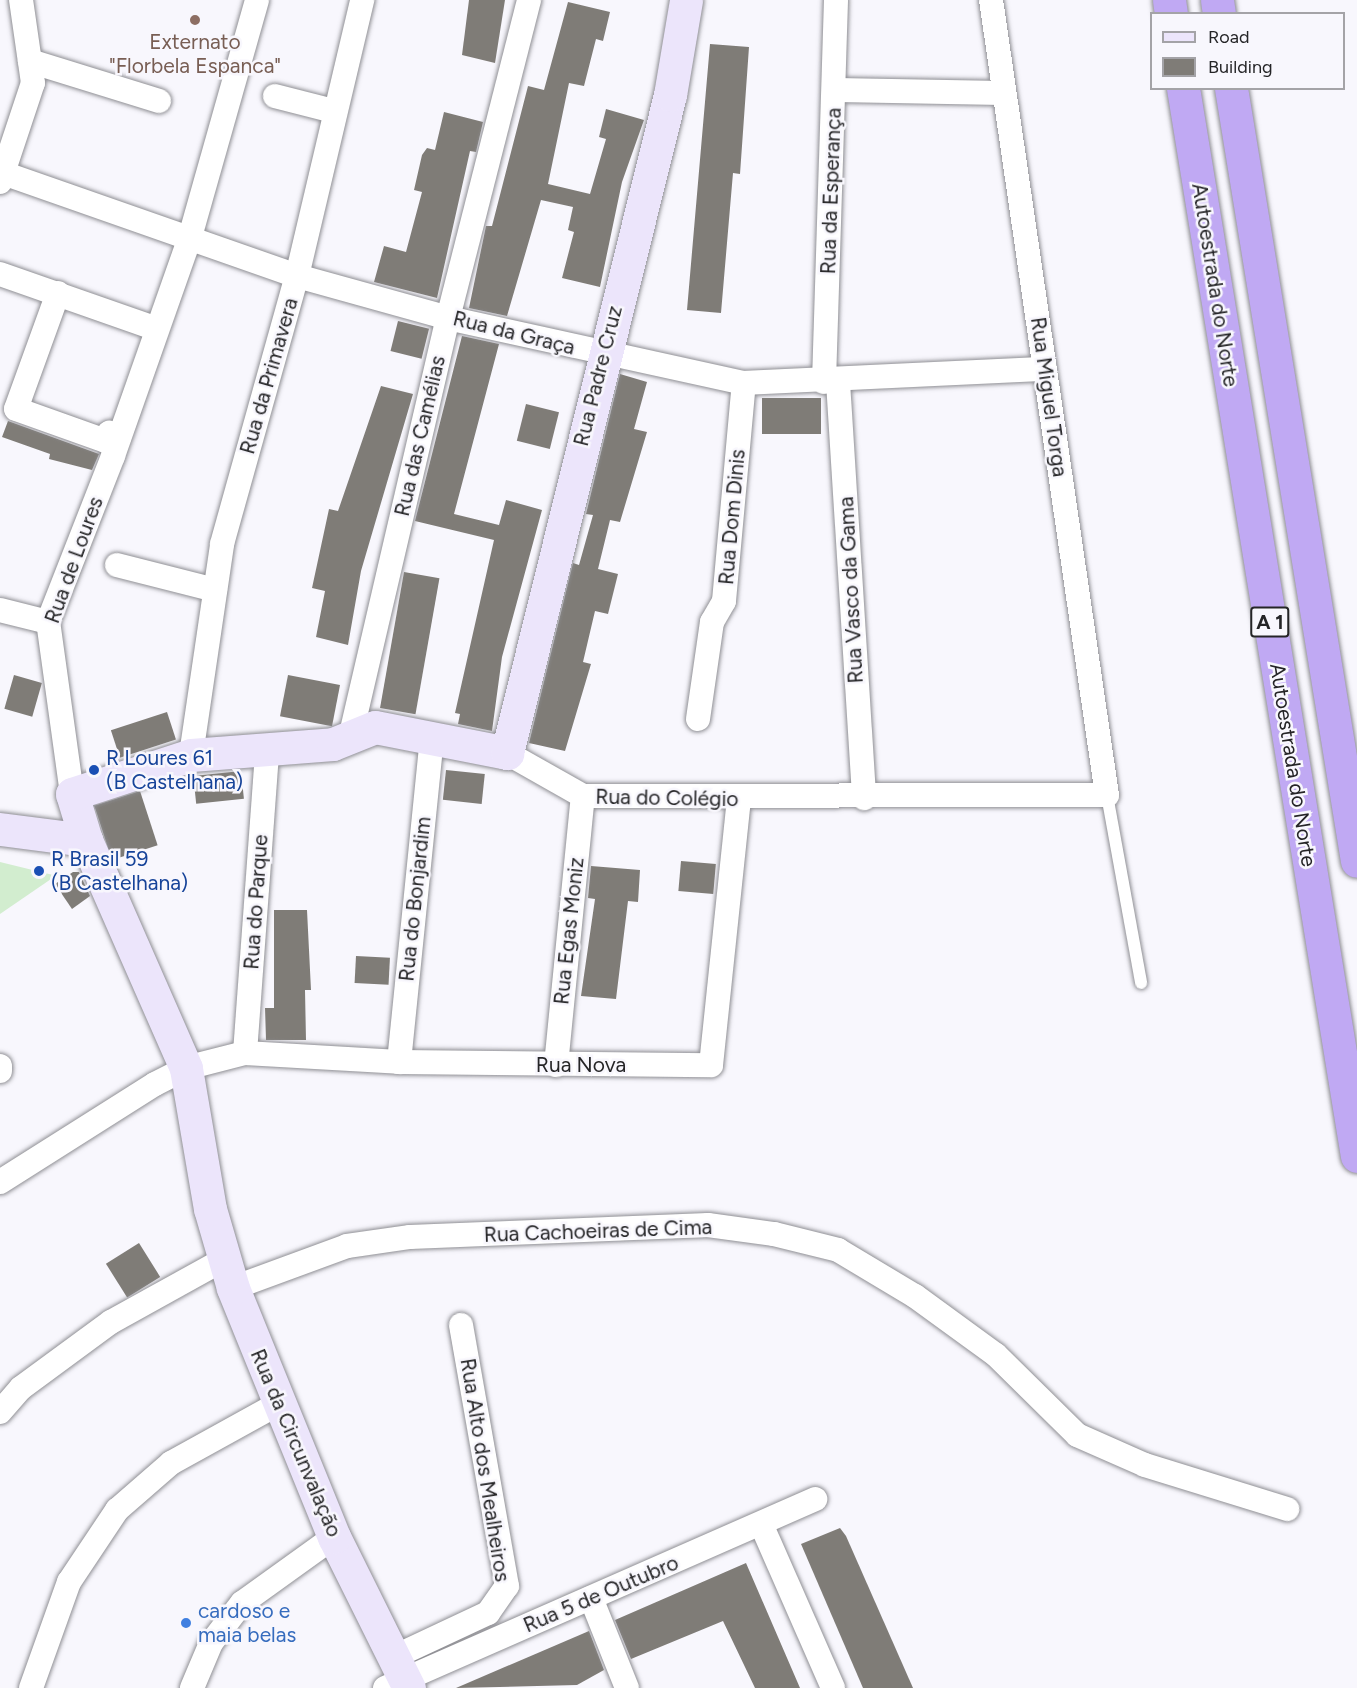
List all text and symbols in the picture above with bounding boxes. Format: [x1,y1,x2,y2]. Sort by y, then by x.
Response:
legend [1150,12,1345,90]
marker: Externato "Florbela Espanca" [188,13,202,27]
text: Road [1208,26,1249,48]
place label: Externato "Florbela Espanca" [109,29,281,79]
text: Building [1208,56,1273,78]
street label: Rua da Esperança [815,107,847,275]
street label: Autoestrada do Norte [1186,181,1244,389]
street label: Rua da Primavera [235,295,303,457]
street label: Rua Padre Cruz [568,303,628,449]
street label: Rua da Graça [450,306,578,360]
street label: Rua Miguel Torga [1025,315,1073,479]
street label: Rua das Camélias [389,353,451,519]
street label: Rua Dom Dinis [714,448,750,586]
street label: Rua de Loures [39,493,109,627]
street label: Rua Vasco da Gama [834,496,868,684]
road number: A 1 [1249,605,1291,639]
street label: Autoestrada do Norte [1264,661,1322,869]
place label: R Loures 61 (B Castelhana) [106,745,243,795]
marker: R Loures 61 (B Castelhana) [87,763,101,777]
street label: Rua do Colégio [595,784,739,812]
street label: Rua do Bonjardim [394,815,436,983]
street label: Rua do Parque [239,834,273,970]
place label: R Brasil 59 (B Castelhana) [51,846,188,896]
street label: Rua Egas Moniz [549,856,589,1006]
marker: R Brasil 59 (B Castelhana) [32,864,46,878]
street label: Rua Nova [536,1052,626,1078]
street label: Rua Cachoeiras de Cima [483,1214,713,1248]
street label: Rua da Circunvalação [245,1345,347,1541]
street label: Rua Alto dos Mealheiros [455,1356,515,1584]
street label: Rua 5 de Outubro [520,1550,682,1638]
place label: cardoso e maia belas [198,1598,296,1648]
marker: cardoso e maia belas [179,1616,193,1630]

